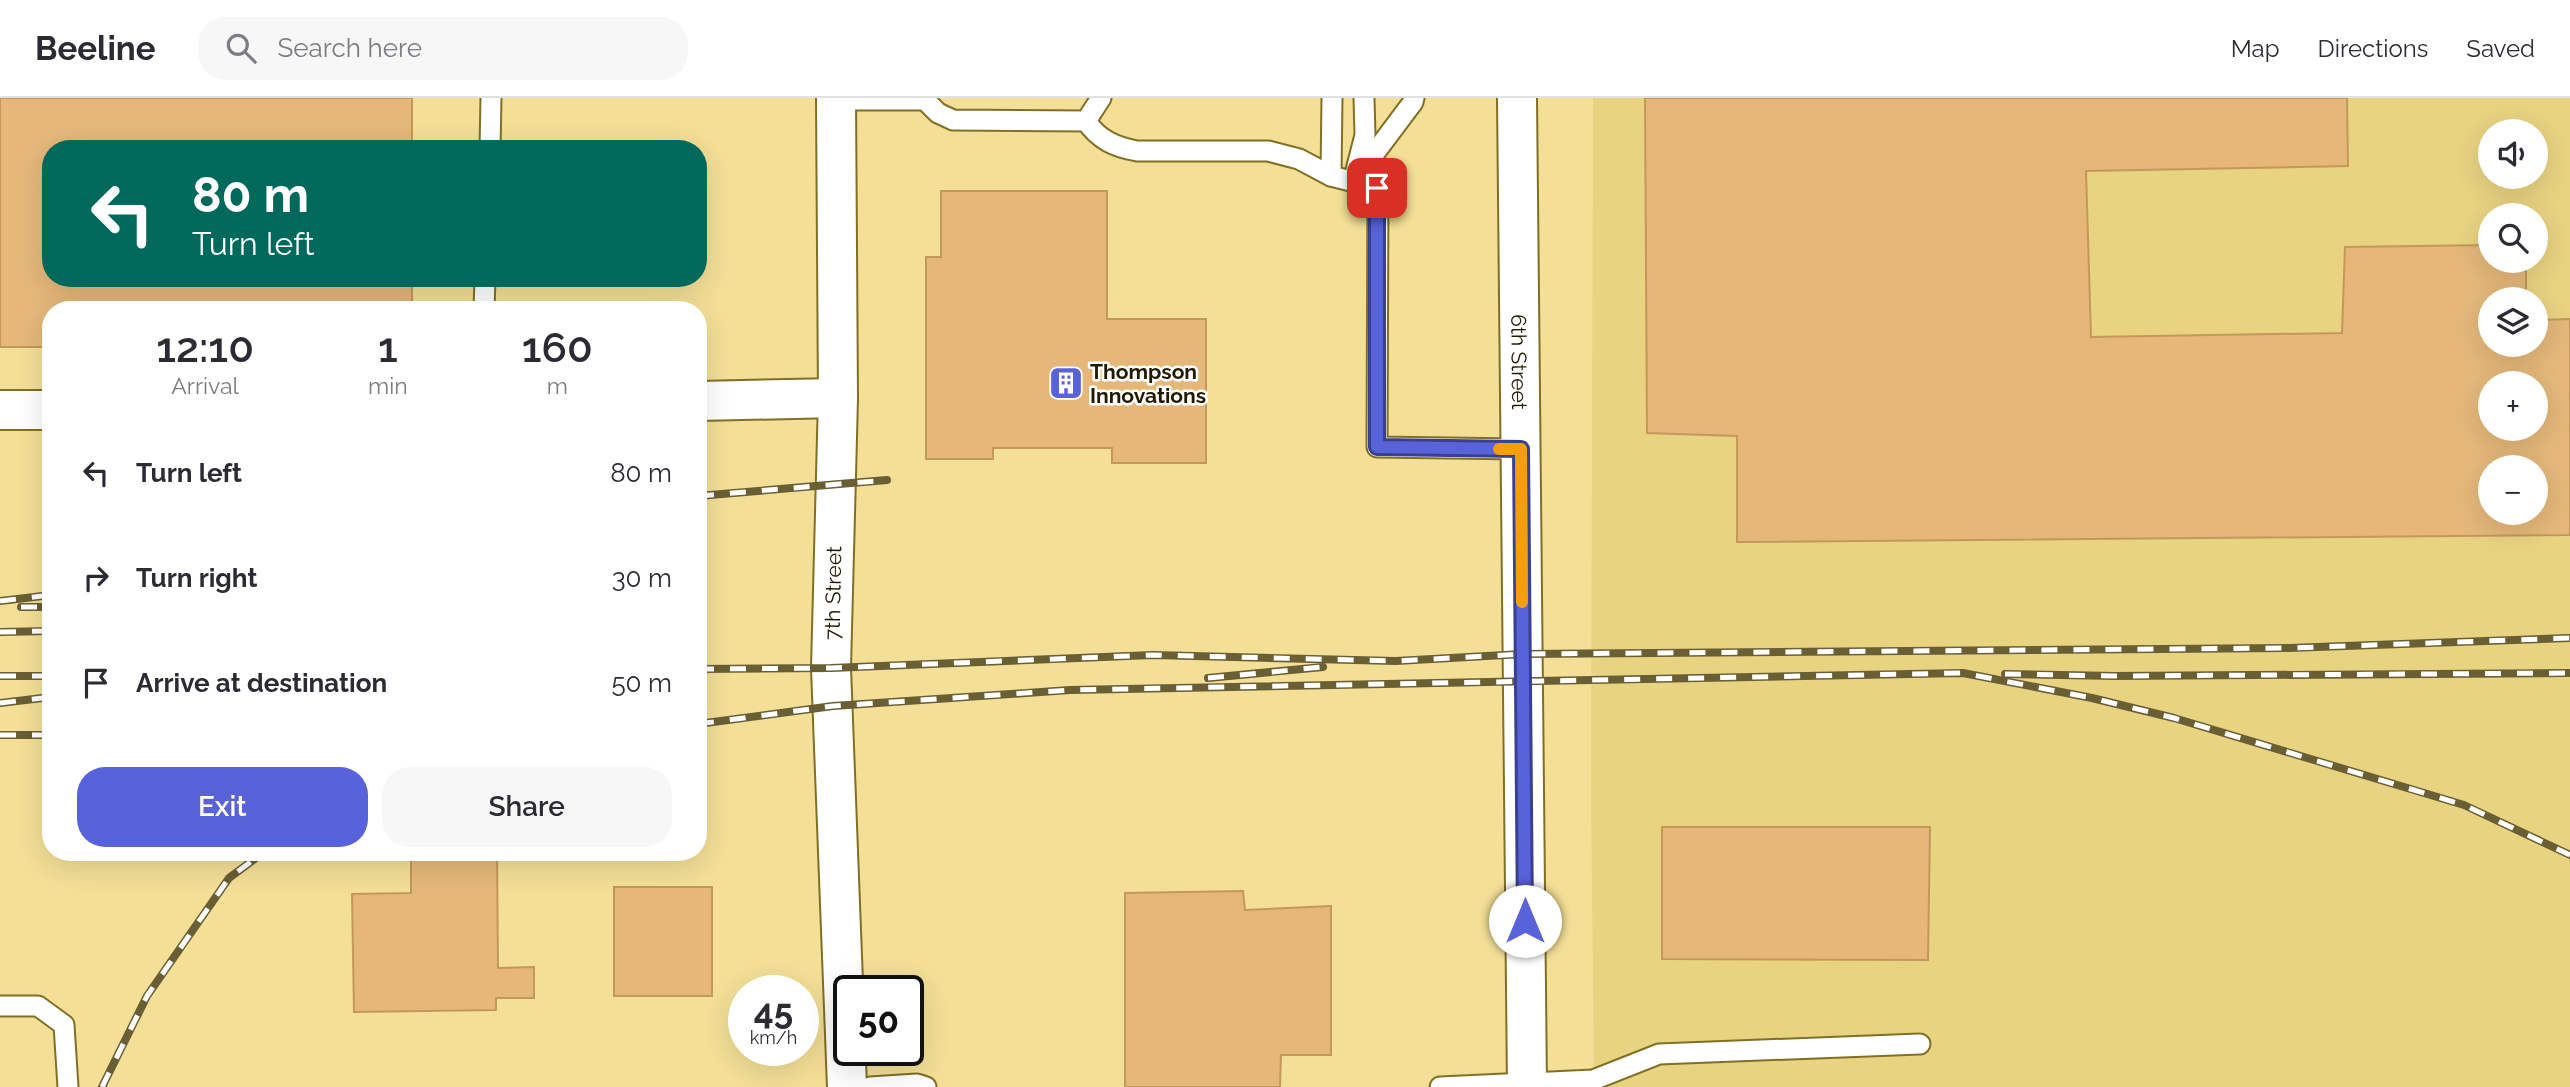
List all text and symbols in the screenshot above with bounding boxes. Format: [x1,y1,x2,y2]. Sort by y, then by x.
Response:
search box [198,17,688,80]
text: Beeline [35,29,156,68]
icon: search [222,29,260,67]
text: Search here [278,33,422,63]
text: Map [2231,34,2280,63]
text: Directions [2318,34,2428,63]
text: Saved [2466,34,2535,63]
map controls [2478,119,2548,525]
button: sound [2478,119,2548,189]
pin [1347,158,1407,218]
text: 80 m [192,166,309,223]
icon: left [77,168,168,259]
icon: arrive [1358,169,1396,207]
button: search [2478,203,2548,273]
text: Turn left [192,225,314,262]
button: layers [2478,287,2548,357]
street label: 6th Street [1507,314,1533,410]
text: 12:10 [156,323,254,372]
text: 1 [378,323,398,372]
text: 160 [522,323,593,372]
place label: Thompson Innovations [1090,359,1206,408]
building icon: Thompson Innovations [1047,364,1085,402]
button: + [2478,371,2548,441]
text: Arrival [171,372,239,399]
text: min [368,372,408,399]
text: m [547,372,568,399]
icon: left [77,454,115,492]
button: − [2478,455,2548,525]
text: Turn left [136,458,242,488]
text: 80 m [610,458,672,488]
street label: 7th Street [820,546,846,640]
icon: right [77,559,115,597]
text: Turn right [136,563,257,593]
text: 30 m [612,563,672,593]
icon: arrive [77,664,115,702]
text: Arrive at destination [136,668,387,698]
text: 50 m [611,668,672,698]
button: Exit [77,767,368,847]
button: Share [382,767,672,847]
position arrow [1488,884,1562,958]
speed limit sign: 50 [833,975,924,1066]
text: 45 [754,991,793,1032]
text: km/h [750,1027,797,1048]

